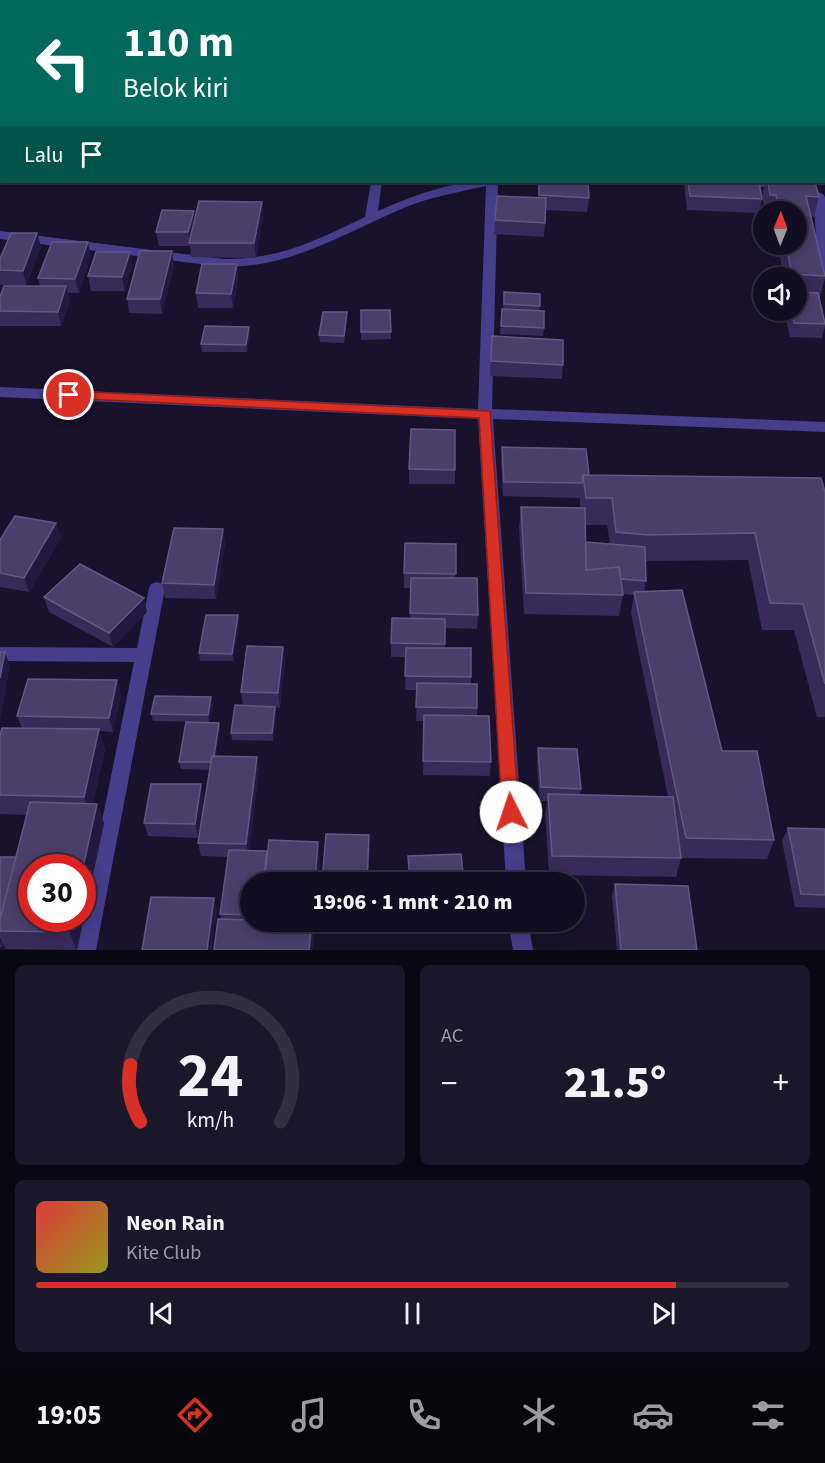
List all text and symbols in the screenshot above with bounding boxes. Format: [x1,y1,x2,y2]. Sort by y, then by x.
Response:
text: 110 m [123,13,234,73]
icon: left [24,24,102,102]
text: Belok kiri [123,69,229,108]
icon: arrive [75,138,108,171]
text: Lalu [24,139,63,171]
north arrow [753,201,807,255]
map controls [753,201,807,321]
button: sound [753,267,807,321]
pin [43,369,94,420]
icon: arrive [52,378,85,411]
position arrow [479,780,543,844]
speed limit sign: 30 [18,854,96,932]
text: 19:06 · 1 mnt · 210 m [312,886,513,918]
text: AC [441,1022,463,1050]
text: 24 [177,1032,243,1121]
text: 21.5° [564,1051,666,1115]
text: − [441,1060,457,1107]
text: + [773,1060,789,1107]
text: km/h [186,1105,234,1136]
text: Neon Rain [126,1207,225,1239]
text: Kite Club [126,1239,201,1267]
icon: previous [145,1297,178,1330]
icon: pause [396,1297,429,1330]
icon: next [647,1297,680,1330]
icon: directions [174,1394,216,1436]
icon: music [288,1394,330,1436]
icon: phone [403,1394,445,1436]
icon: climate [518,1394,560,1436]
icon: car [632,1394,674,1436]
icon: filters [747,1394,789,1436]
text: 19:05 [36,1396,101,1435]

